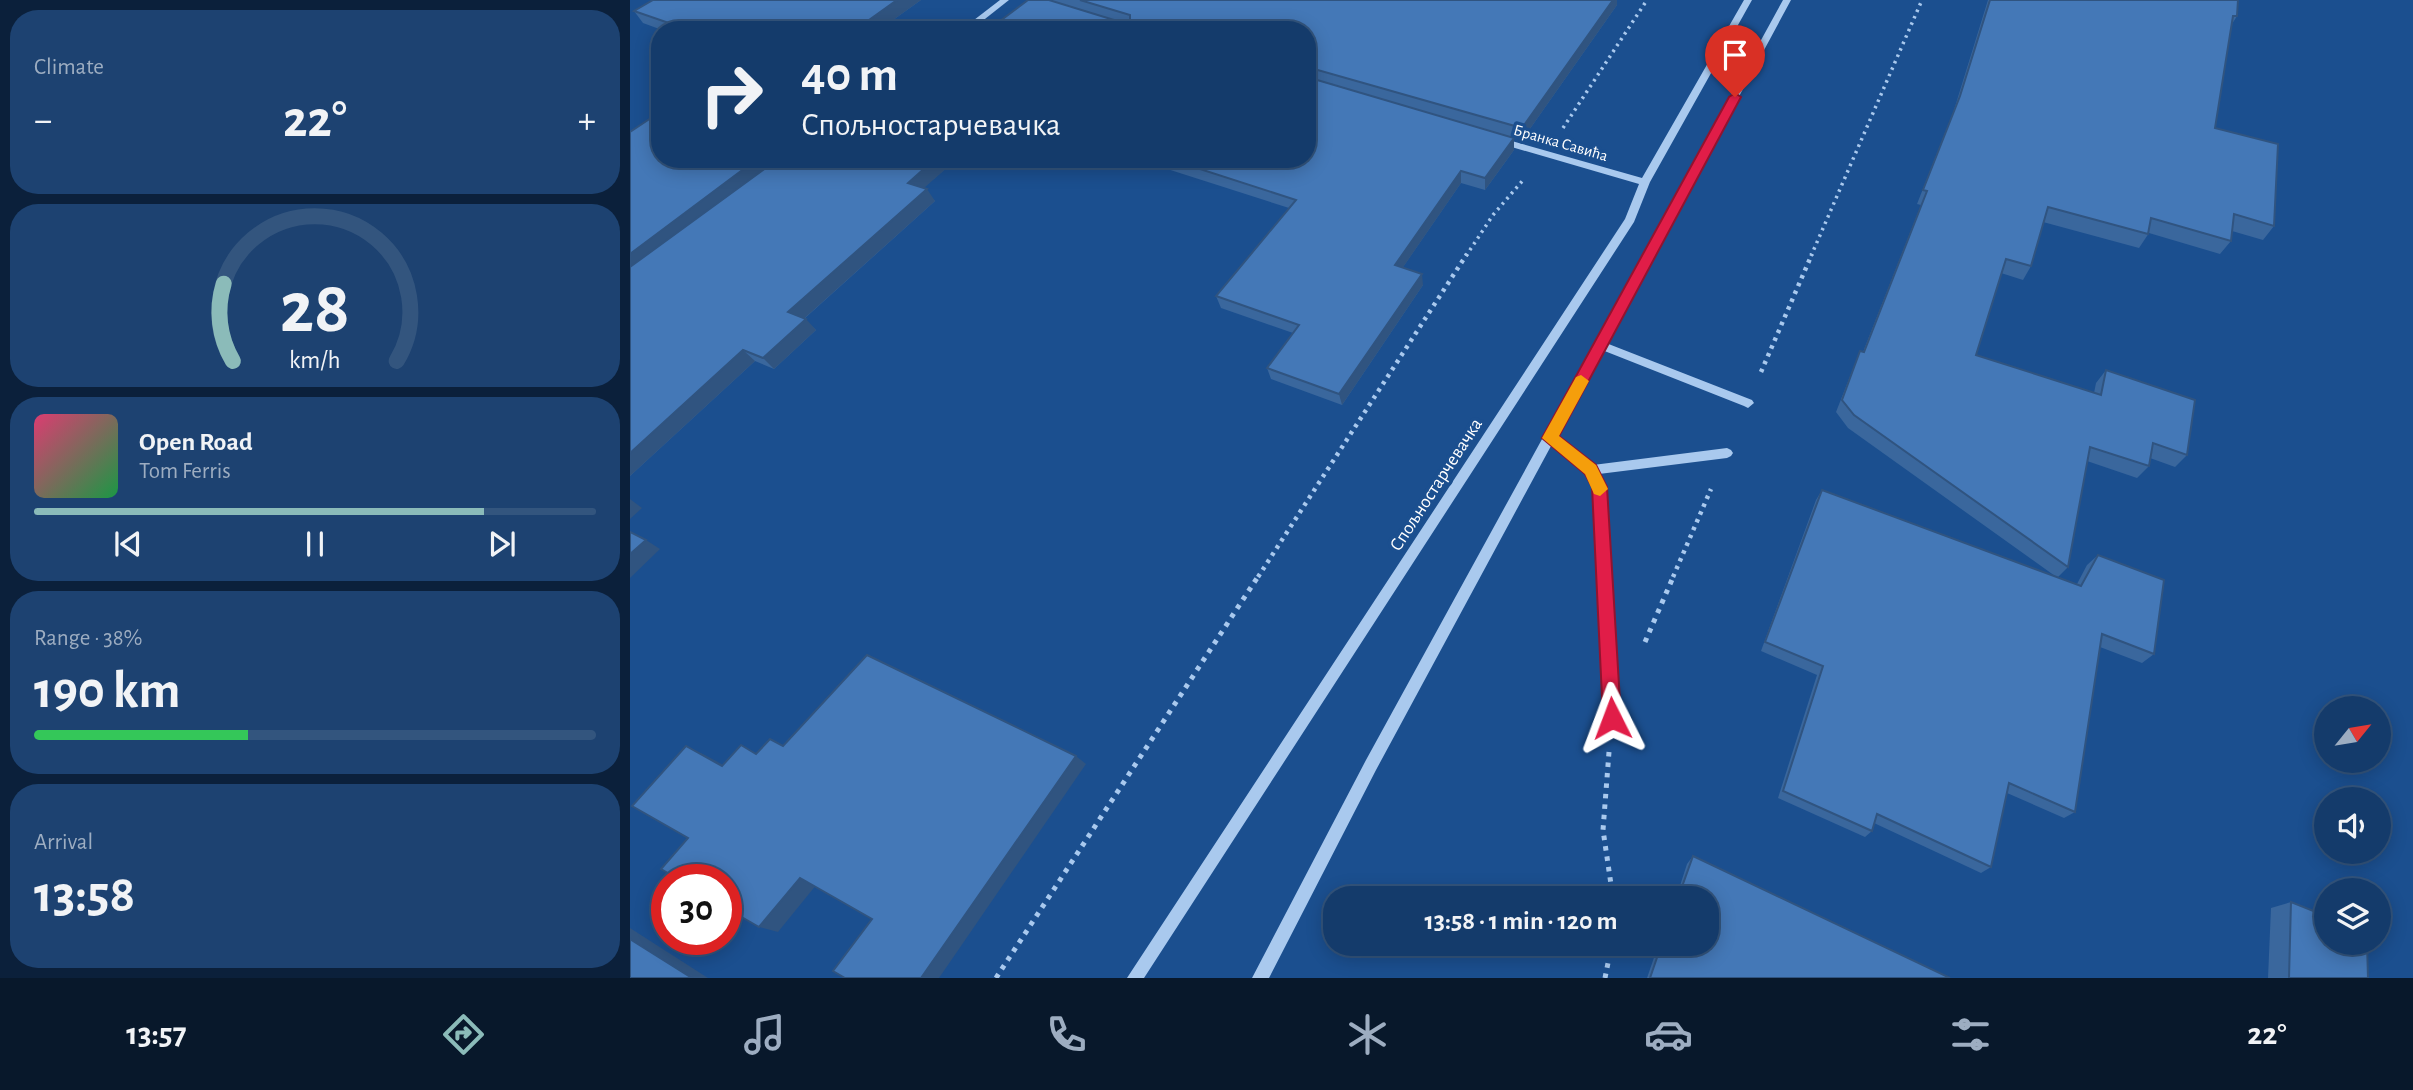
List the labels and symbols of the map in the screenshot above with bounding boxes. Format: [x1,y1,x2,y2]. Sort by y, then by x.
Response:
pin [1705,25,1765,97]
street label: Бранка Савића [1512,122,1610,164]
street label: Спољностарчевачка [1386,415,1486,555]
position arrow [1575,681,1649,755]
north arrow [2314,696,2390,774]
speed limit sign: 30 [651,864,742,955]

